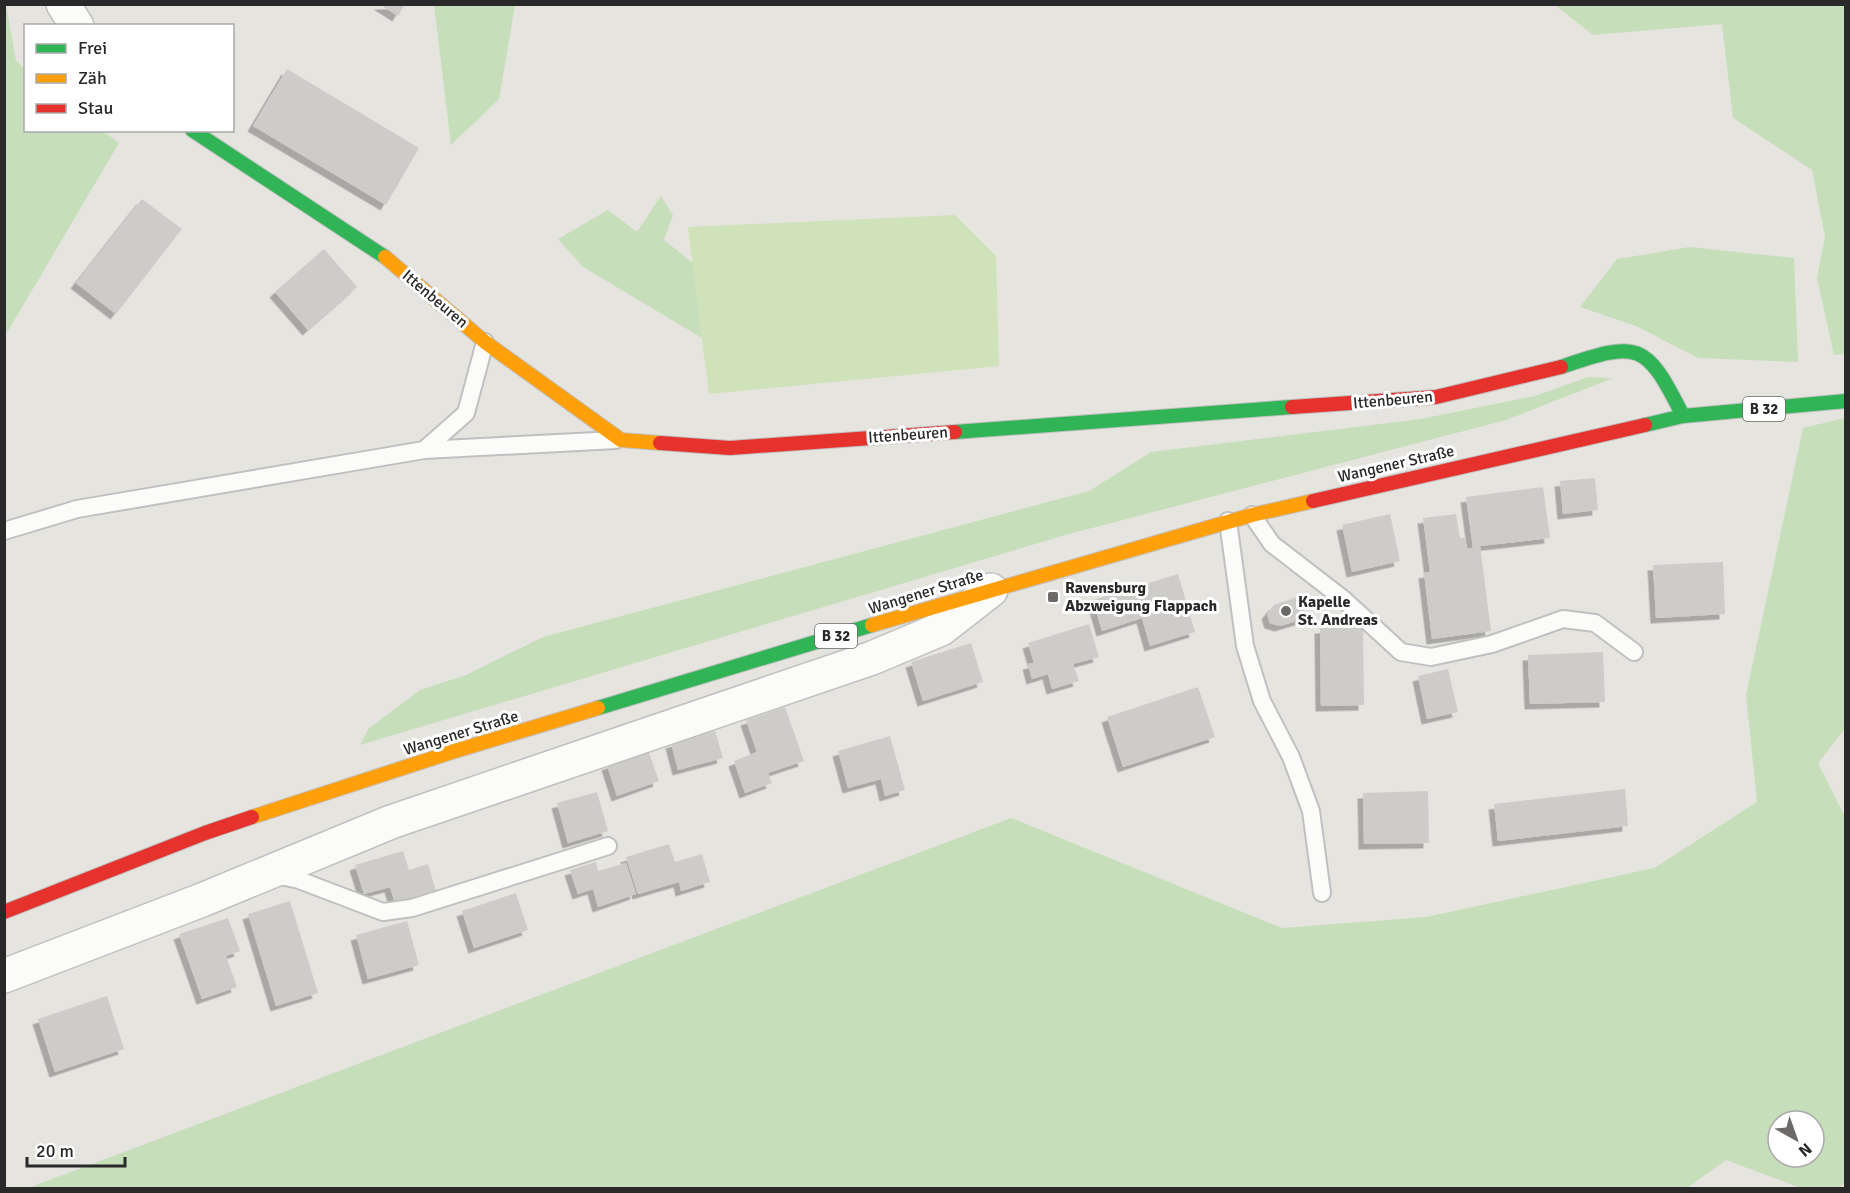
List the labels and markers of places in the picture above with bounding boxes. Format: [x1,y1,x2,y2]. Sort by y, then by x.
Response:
place label: Ravensburg Abzweigung Flappach [1065,578,1217,616]
marker: Ravensburg Abzweigung Flappach [1046,590,1060,604]
place label: Kapelle St. Andreas [1298,592,1378,630]
marker: Kapelle St. Andreas [1279,604,1293,618]

